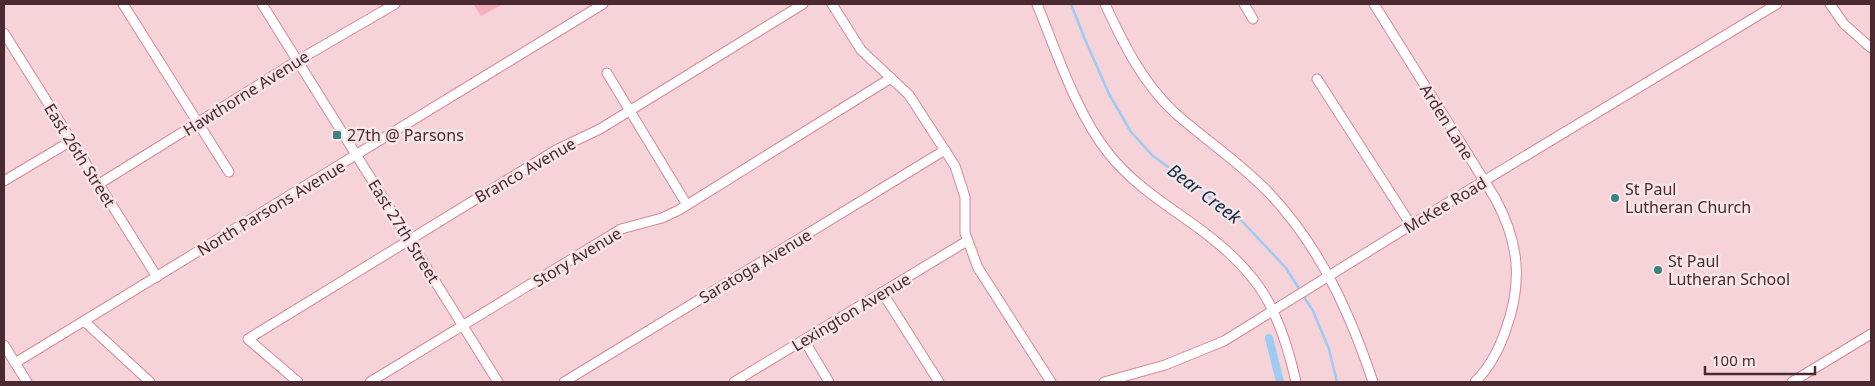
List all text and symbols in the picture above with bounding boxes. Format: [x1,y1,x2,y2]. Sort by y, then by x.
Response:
street label: Hawthorne Avenue [179,45,313,141]
street label: Arden Lane [1415,80,1479,164]
street label: East 26th Street [39,99,121,211]
place label: 27th @ Parsons [347,124,464,146]
marker: 27th @ Parsons [331,129,343,141]
street label: Branco Avenue [470,132,580,208]
street label: North Parsons Avenue [193,155,349,261]
water label: Bear Creek [1163,158,1247,229]
street label: McKee Road [1400,172,1490,238]
street label: East 27th Street [363,175,445,287]
place label: St Paul Lutheran Church [1625,178,1751,218]
marker: St Paul Lutheran Church [1609,192,1621,204]
street label: Story Avenue [529,222,625,292]
street label: Saratoga Avenue [695,224,815,308]
place label: St Paul Lutheran School [1668,250,1790,290]
marker: St Paul Lutheran School [1652,264,1664,276]
street label: Lexington Avenue [787,268,915,356]
scale bar [1705,344,1815,376]
text: 100 m [1712,350,1756,370]

